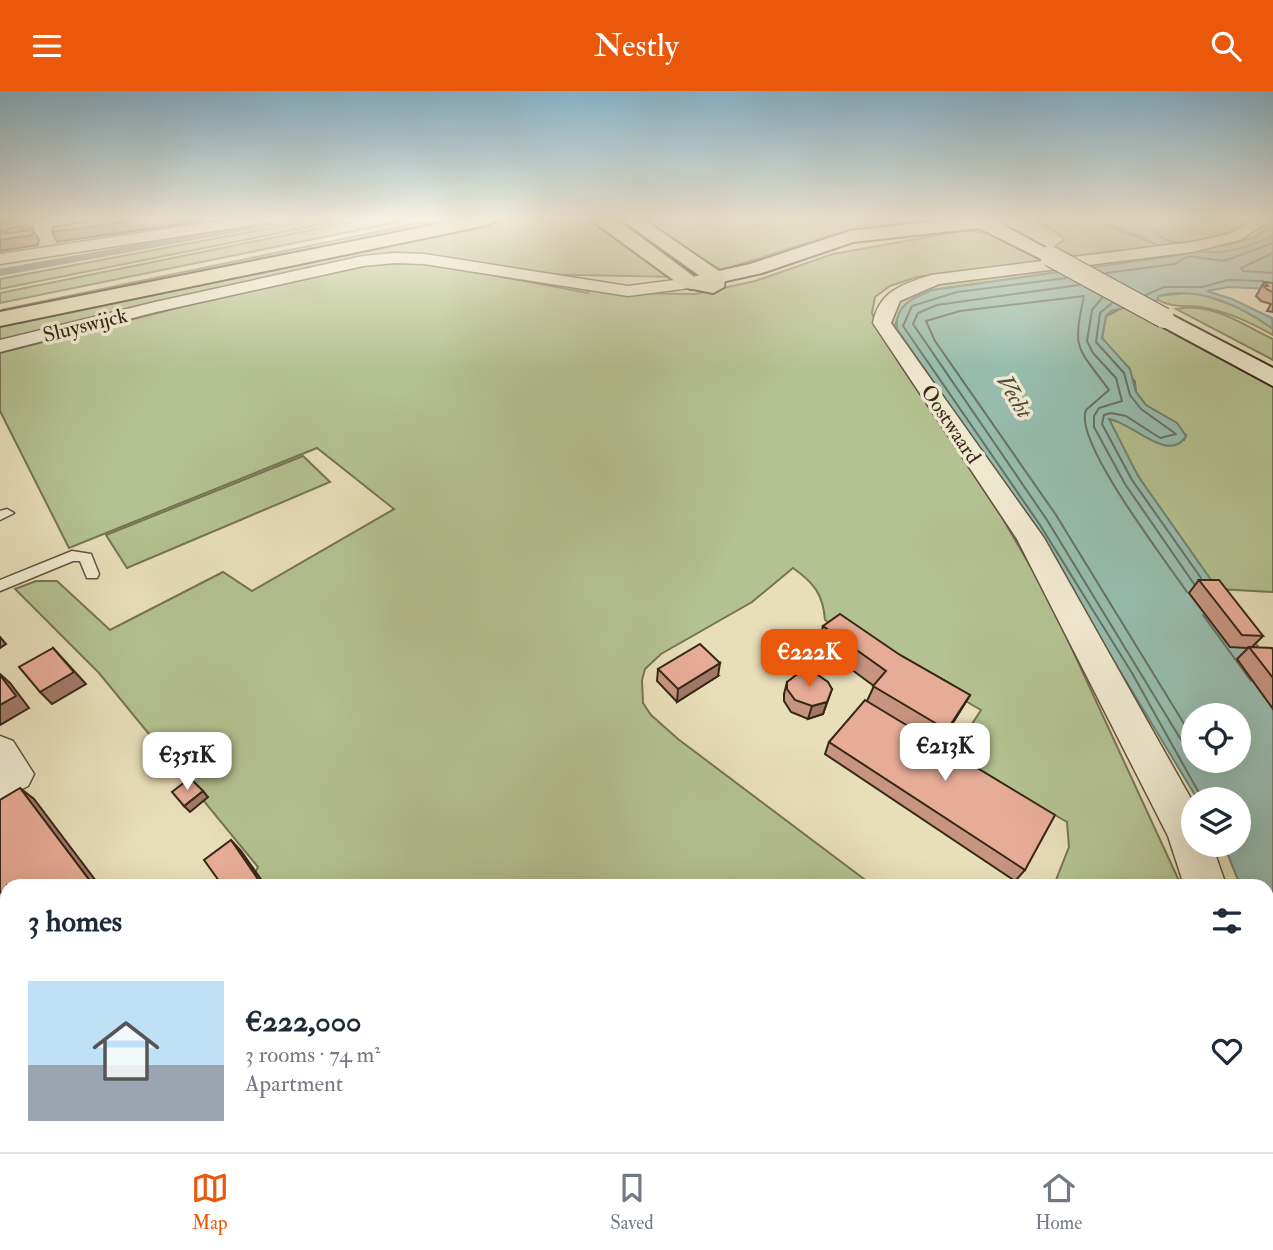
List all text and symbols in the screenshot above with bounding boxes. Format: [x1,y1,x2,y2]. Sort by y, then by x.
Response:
text: Nestly [594,26,679,66]
icon: menu [28,27,66,65]
icon: search [1207,27,1245,65]
street label: Sluyswijck [40,302,130,349]
water label: Vecht [990,369,1040,425]
street label: Oostwaard [914,380,987,469]
pin: €222K [760,629,858,689]
text: €222K [777,637,841,666]
map controls [1181,703,1251,857]
button: locate [1181,703,1251,773]
pin: €213K [896,723,994,783]
text: €213K [916,731,974,760]
pin: €351K [138,733,236,792]
text: €351K [159,740,215,769]
button: layers [1181,787,1251,857]
icon: filters [1208,902,1246,940]
text: 3 homes [28,903,122,940]
text: €222,000 [245,1003,361,1040]
icon: home [84,1009,168,1093]
icon: heart [1208,1032,1246,1070]
text: 3 rooms · 74 m² [245,1040,381,1069]
text: Apartment [245,1069,343,1098]
tab: Map [191,1169,229,1235]
tab: Saved [610,1169,654,1235]
tab: Home [1035,1169,1082,1235]

